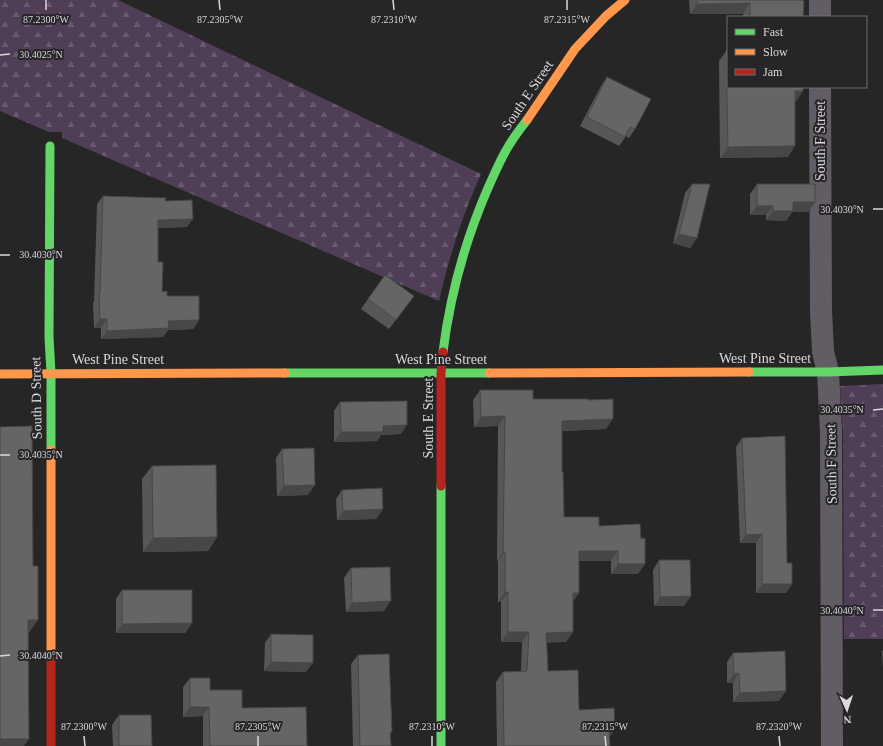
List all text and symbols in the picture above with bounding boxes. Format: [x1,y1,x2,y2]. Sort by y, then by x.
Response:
text: 87.2300°W [23,14,70,25]
text: 87.2305°W [197,14,244,25]
text: 87.2310°W [371,14,418,25]
text: 87.2315°W [544,14,591,25]
legend [727,16,867,88]
text: Fast [763,25,784,39]
text: Slow [763,45,788,59]
text: 30.4025°N [19,49,63,60]
street label: South E Street [499,57,556,133]
text: Jam [763,65,783,79]
street label: South F Street [813,101,828,181]
text: 30.4030°N [820,204,864,215]
text: 30.4030°N [19,249,63,260]
street label: West Pine Street [719,351,811,366]
street label: West Pine Street [72,352,164,367]
street label: West Pine Street [395,352,487,367]
street label: South D Street [28,357,45,439]
street label: South E Street [421,377,436,458]
text: 30.4035°N [820,404,864,415]
street label: South F Street [823,424,840,504]
text: 30.4035°N [19,449,63,460]
text: 30.4040°N [820,605,864,616]
text: 30.4040°N [19,650,63,661]
north arrow [827,690,867,730]
text: N [843,714,852,726]
text: 87.2300°W [61,721,108,732]
text: 87.2305°W [235,721,282,732]
text: 87.2310°W [409,721,456,732]
text: 87.2315°W [582,721,629,732]
text: 87.2320°W [756,721,803,732]

